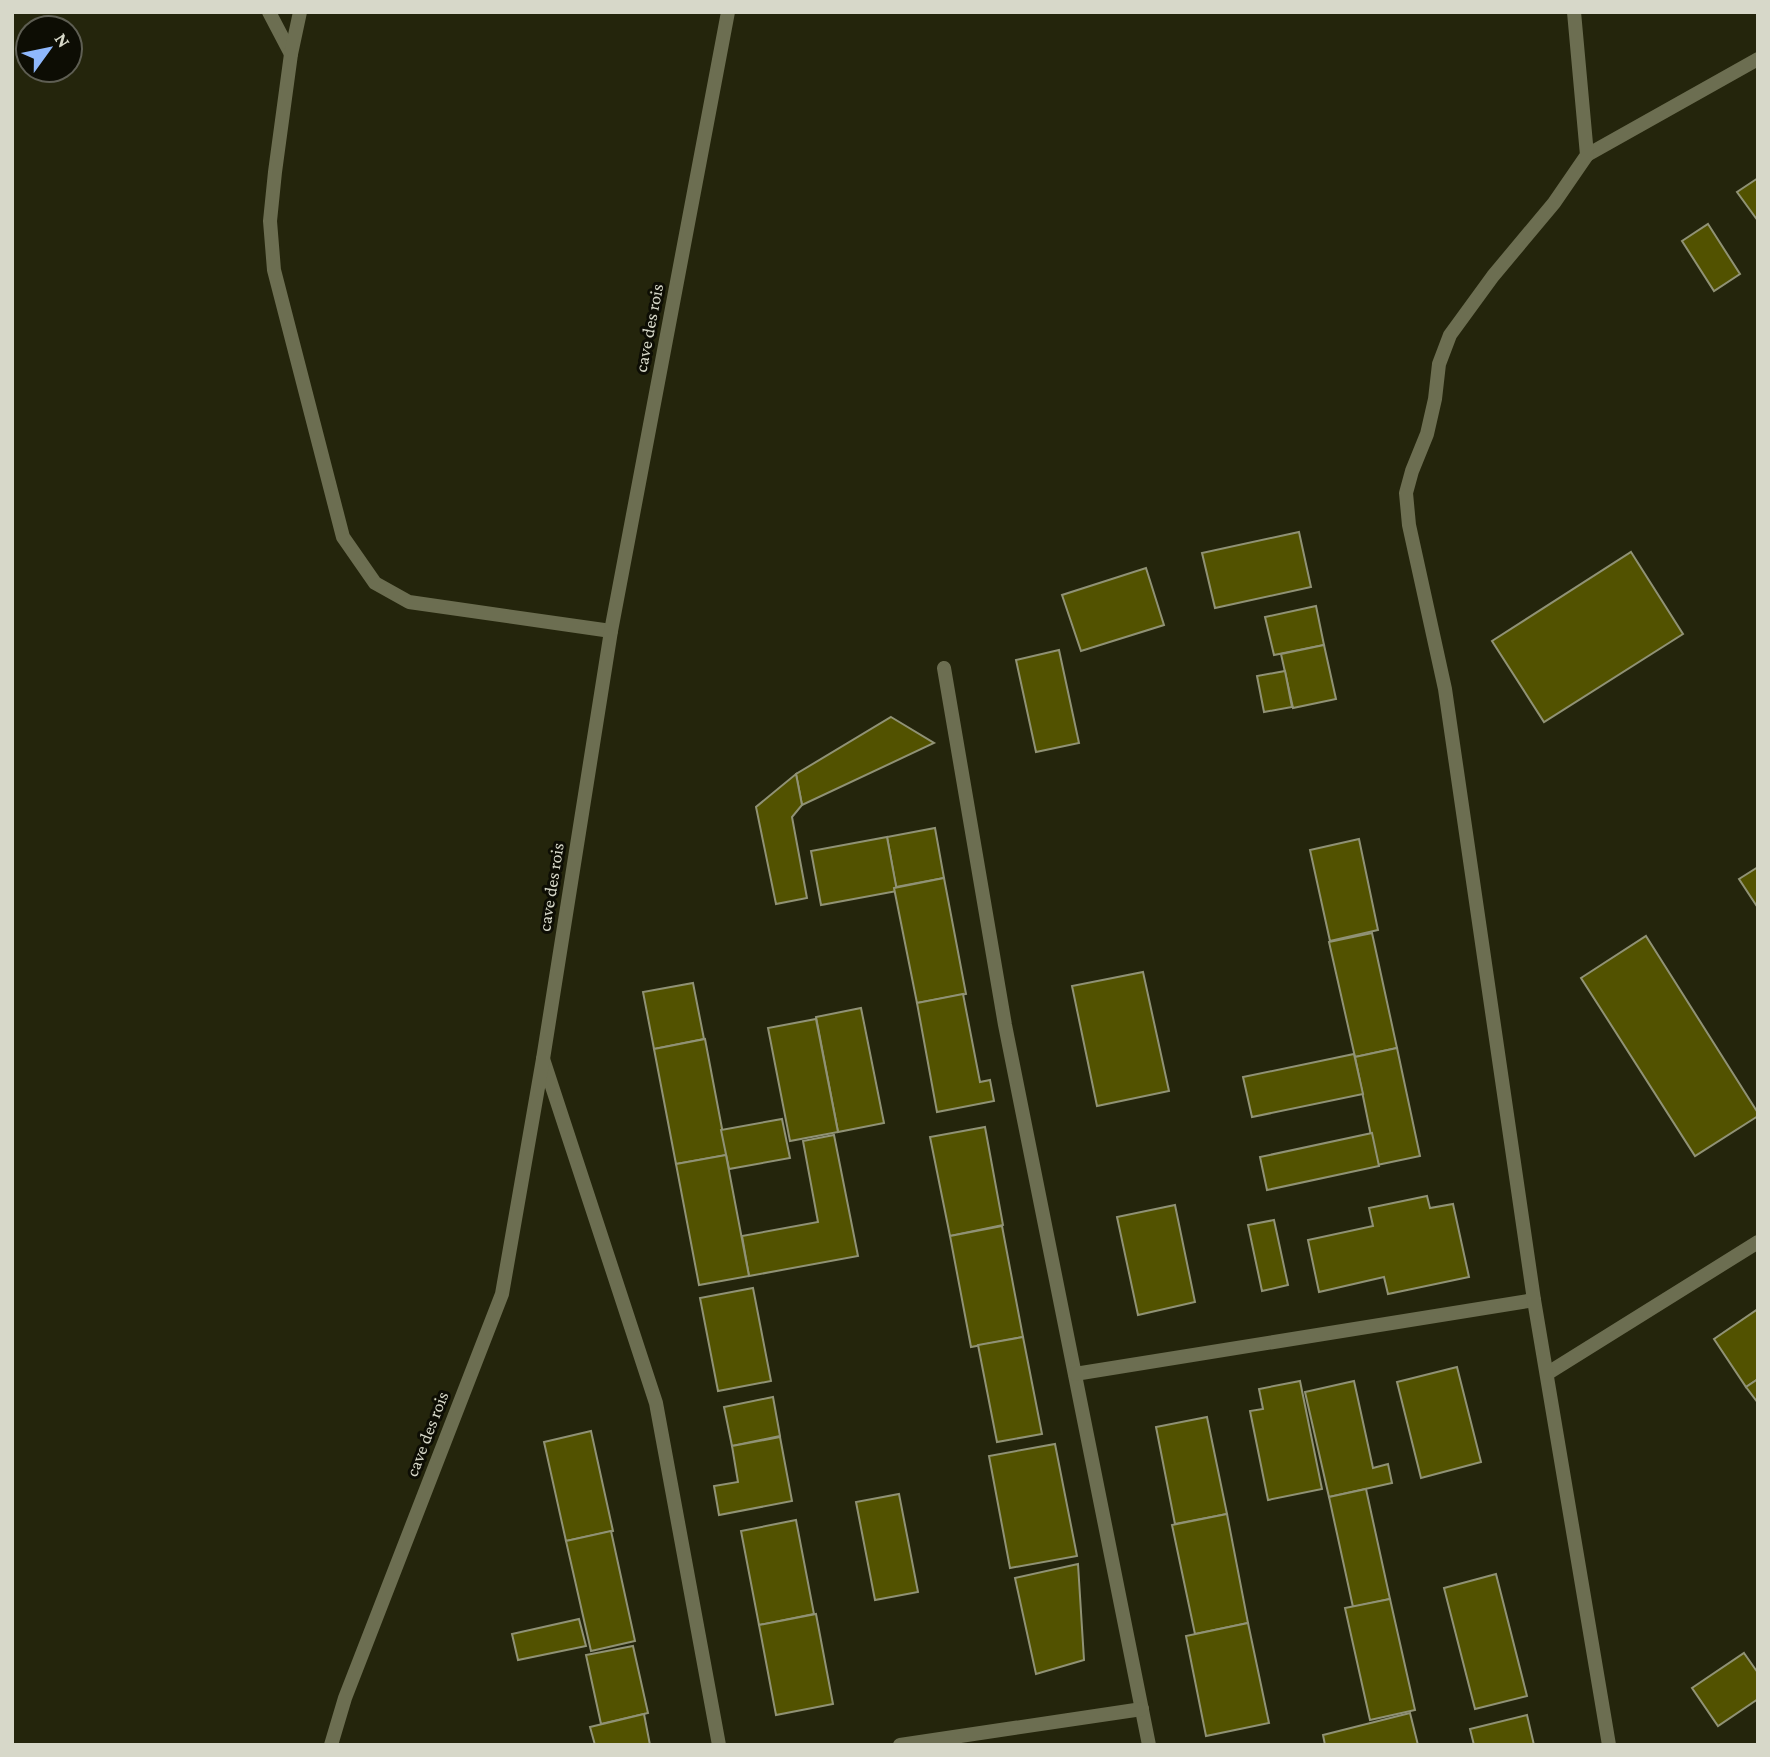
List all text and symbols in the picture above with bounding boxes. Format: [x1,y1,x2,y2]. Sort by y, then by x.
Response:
north arrow [14,14,84,84]
text: N [51,29,75,51]
street label: cave des rois [631,282,667,374]
street label: cave des rois [534,841,568,933]
street label: cave des rois [402,1389,452,1479]

